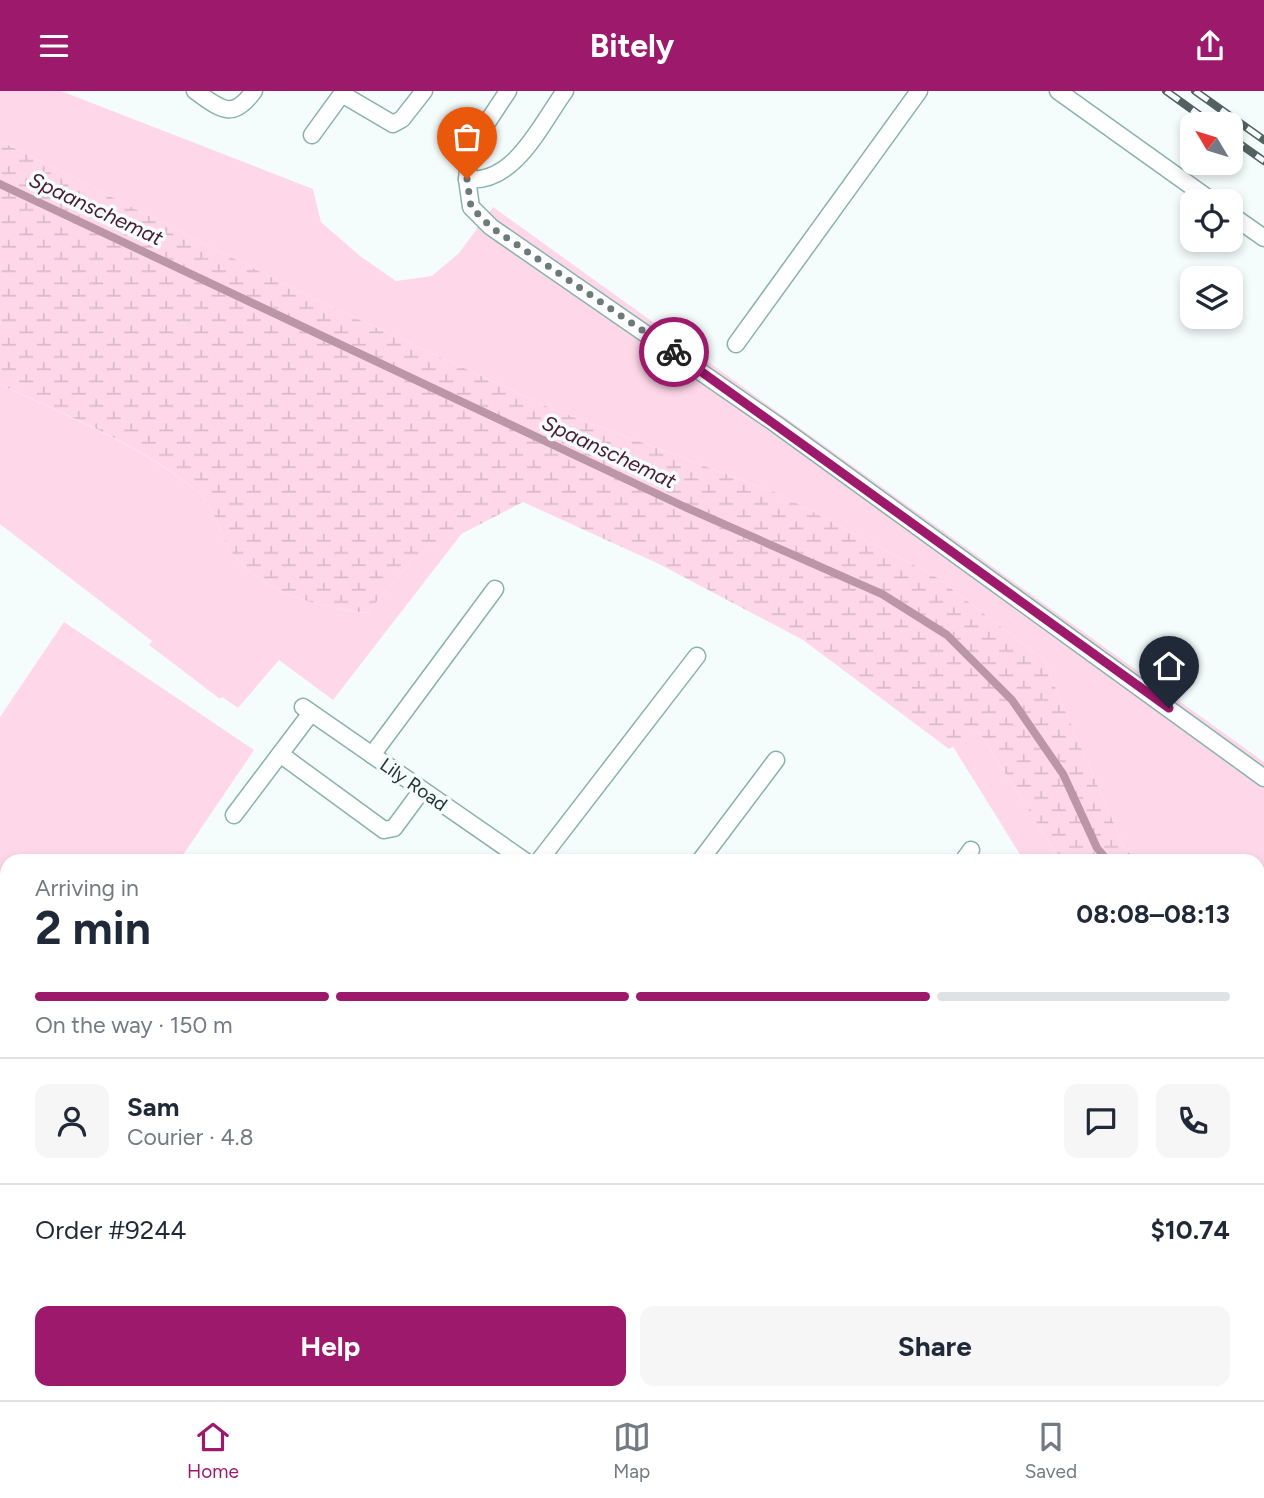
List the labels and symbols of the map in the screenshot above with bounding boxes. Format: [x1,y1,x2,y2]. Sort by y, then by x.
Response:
pin [437,107,497,179]
north arrow [1180,112,1242,175]
water label: Spaanschemat [25,167,168,251]
courier [639,317,709,387]
water label: Spaanschemat [538,410,681,494]
pin [1139,636,1199,708]
street label: Lily Road [376,753,452,816]

